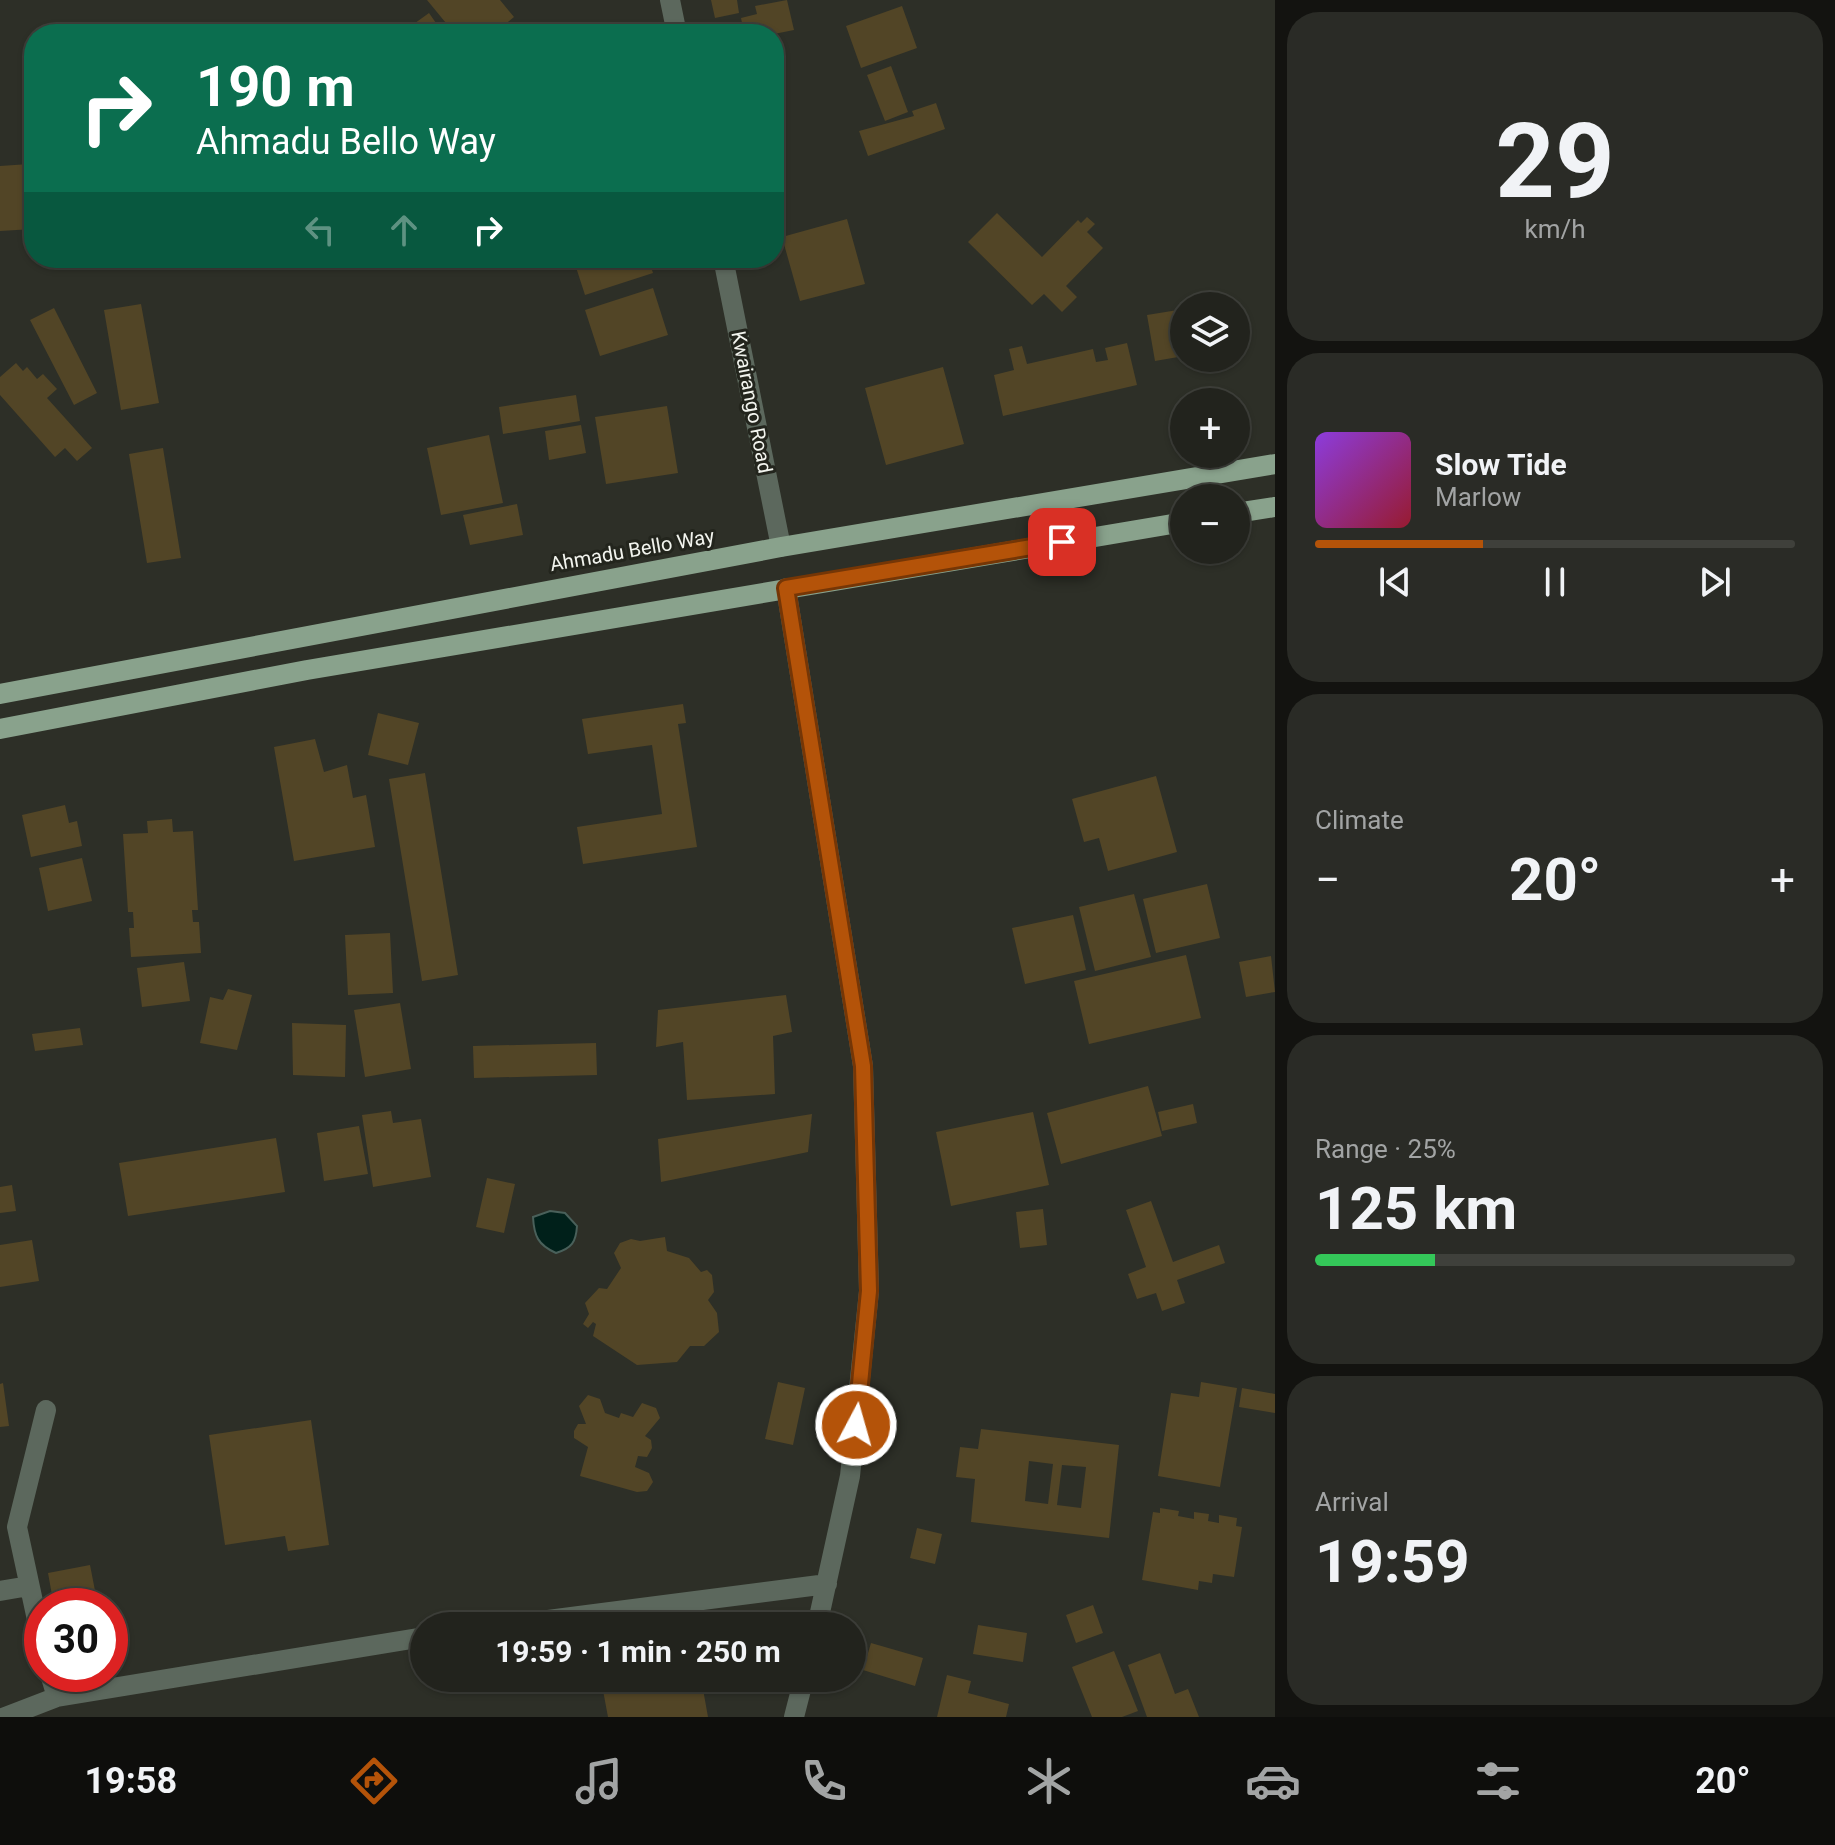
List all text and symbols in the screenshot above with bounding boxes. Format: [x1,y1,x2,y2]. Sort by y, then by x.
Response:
text: 190 m [196,54,355,120]
icon: right [64,56,168,160]
text: 29 [1495,101,1615,222]
text: Ahmadu Bello Way [196,121,496,163]
icon: left [298,208,342,252]
icon: ahead [382,208,426,252]
icon: right [466,208,510,252]
text: km/h [1524,214,1586,244]
map controls [1170,292,1250,564]
button: layers [1170,292,1250,372]
street label: Kwairango Road [726,329,778,475]
button: + [1170,388,1250,468]
text: Slow Tide [1435,447,1567,482]
text: Marlow [1435,482,1521,512]
button: − [1170,484,1250,564]
pin [1028,508,1096,576]
icon: arrive [1040,520,1084,564]
street label: Ahmadu Bello Way [548,524,717,576]
icon: previous [1373,560,1417,604]
icon: pause [1533,560,1577,604]
icon: next [1693,560,1737,604]
text: Climate [1315,805,1404,835]
text: 20° [1509,844,1601,915]
text: − [1315,854,1340,906]
text: + [1770,854,1795,906]
text: Range · 25% [1315,1134,1456,1164]
text: 125 km [1315,1173,1517,1244]
position arrow [814,1383,898,1467]
text: Arrival [1315,1487,1389,1517]
text: 19:59 [1315,1526,1470,1597]
speed limit sign: 30 [24,1588,128,1692]
text: 19:59 · 1 min · 250 m [495,1634,781,1669]
icon: directions [346,1753,402,1809]
icon: music [571,1753,627,1809]
icon: phone [796,1753,852,1809]
icon: climate [1021,1753,1077,1809]
icon: car [1245,1753,1301,1809]
icon: filters [1470,1753,1526,1809]
text: 19:58 [84,1760,177,1802]
text: 20° [1695,1760,1751,1802]

